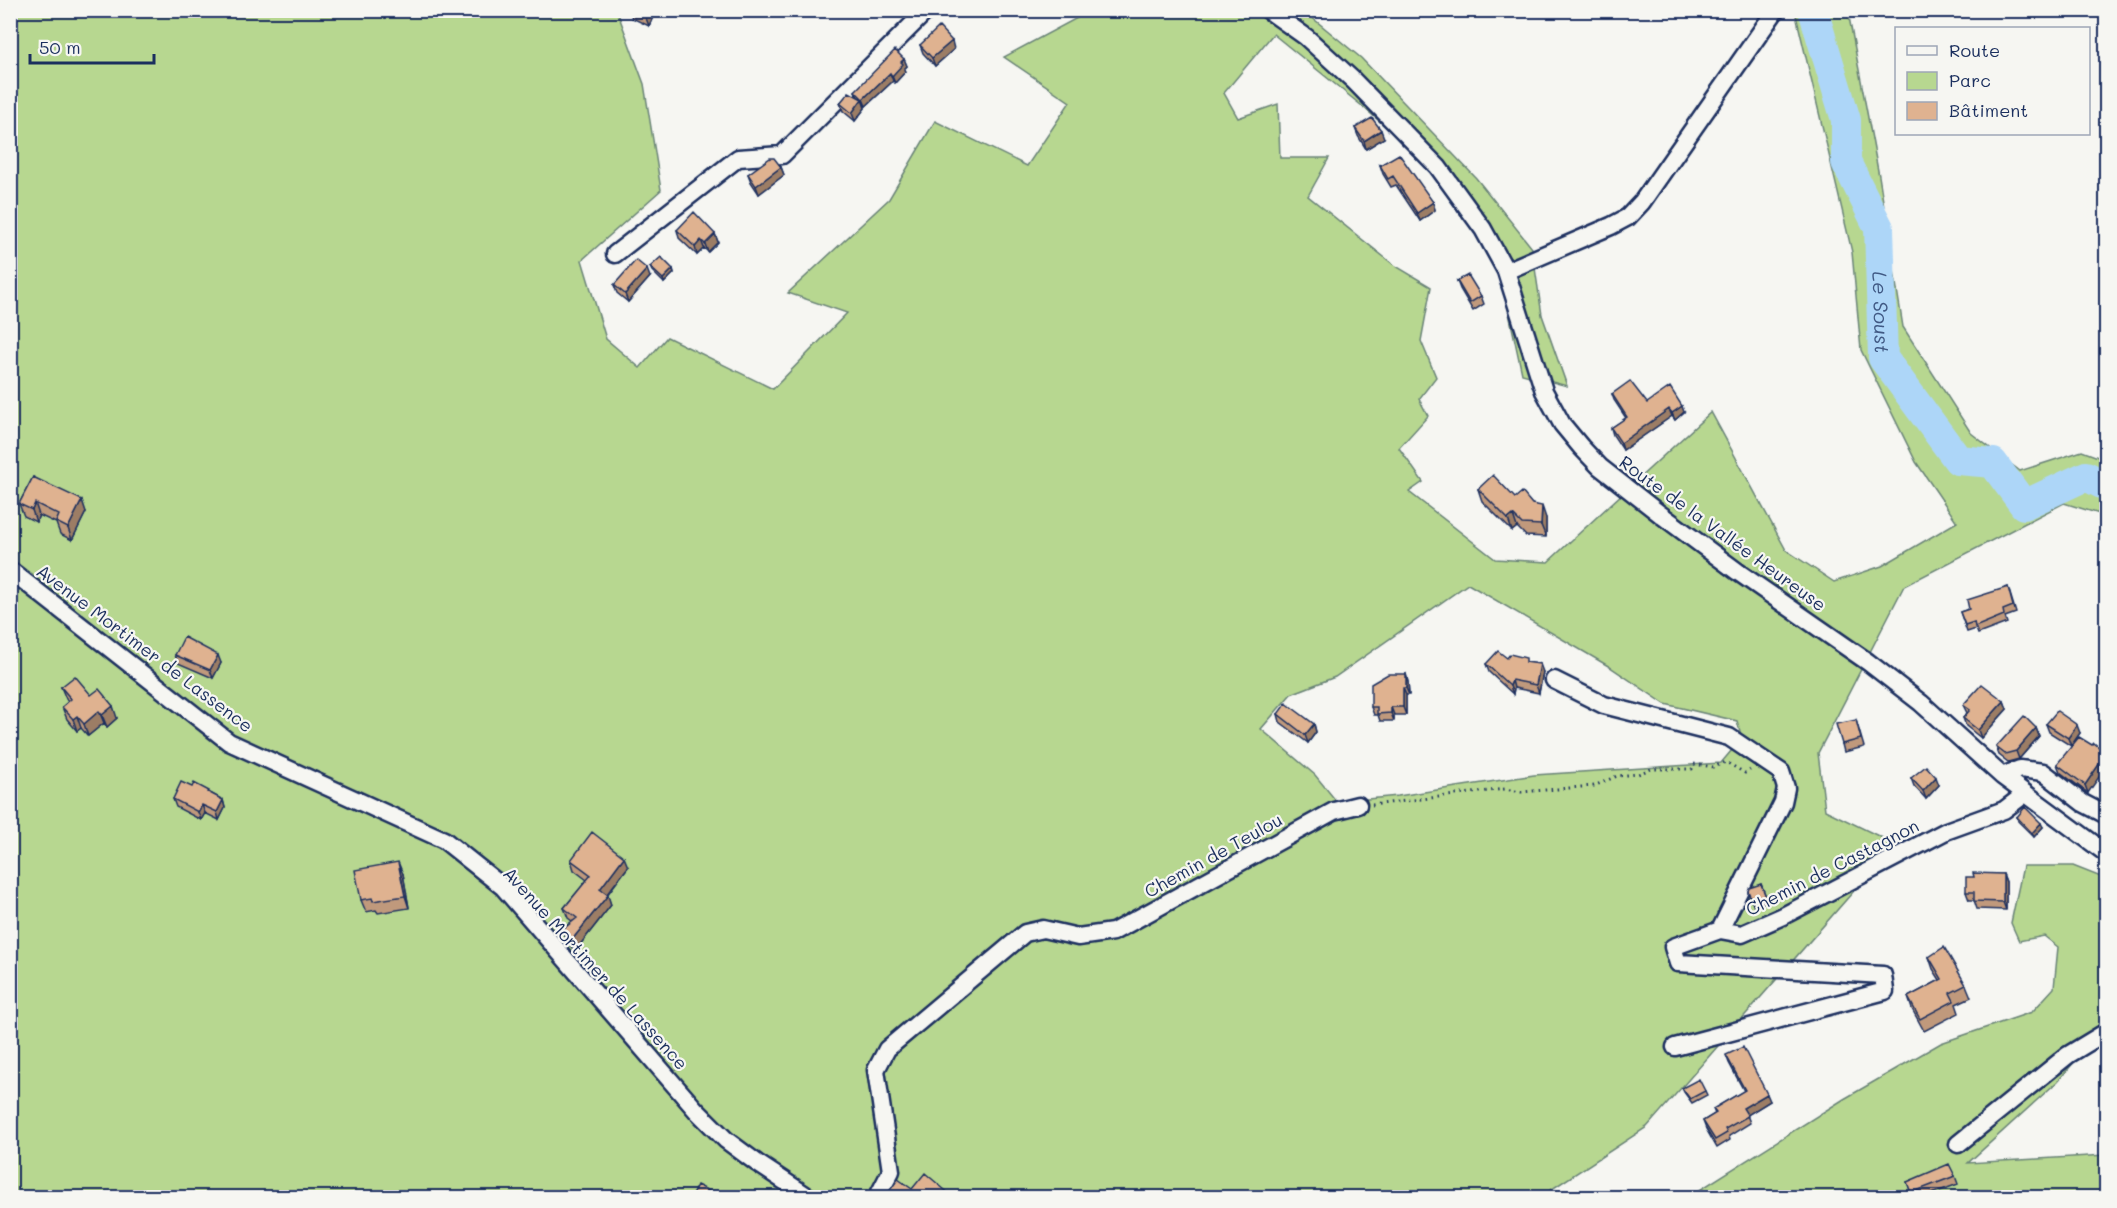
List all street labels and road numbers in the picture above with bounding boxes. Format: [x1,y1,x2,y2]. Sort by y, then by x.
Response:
street label: Route de la Vallée Heureuse [1615,450,1831,616]
street label: Avenue Mortimer de Lassence [32,559,258,737]
street label: Chemin de Teulou [1140,807,1286,903]
street label: Chemin de Castagnon [1741,813,1923,921]
street label: Avenue Mortimer de Lassence [498,861,694,1075]

